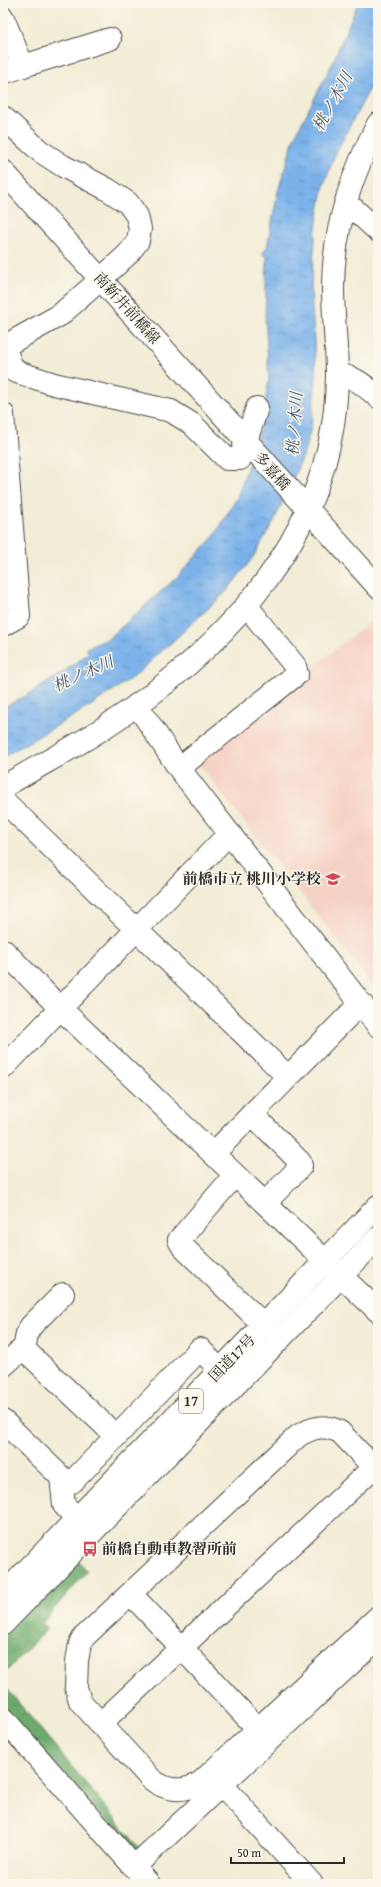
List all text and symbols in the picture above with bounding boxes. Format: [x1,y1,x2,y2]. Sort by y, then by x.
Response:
water label: 桃ノ木川 [306,65,359,135]
street label: 南新井前橋線 [89,267,165,348]
water label: 桃ノ木川 [280,389,308,457]
street label: 多嘉橋 [250,447,295,494]
water label: 桃ノ木川 [49,648,119,697]
place label: 前橋市立 桃川小学校 [183,868,321,889]
school or university icon: 前橋市立 桃川小学校 [324,870,342,888]
street label: 国道17号 [203,1329,260,1386]
road number: 17 [179,1389,203,1413]
place label: 前橋自動車教習所前 [102,1538,237,1559]
bus stop icon: 前橋自動車教習所前 [81,1540,99,1558]
scale bar [231,1839,344,1865]
text: 50 m [237,1844,261,1861]

